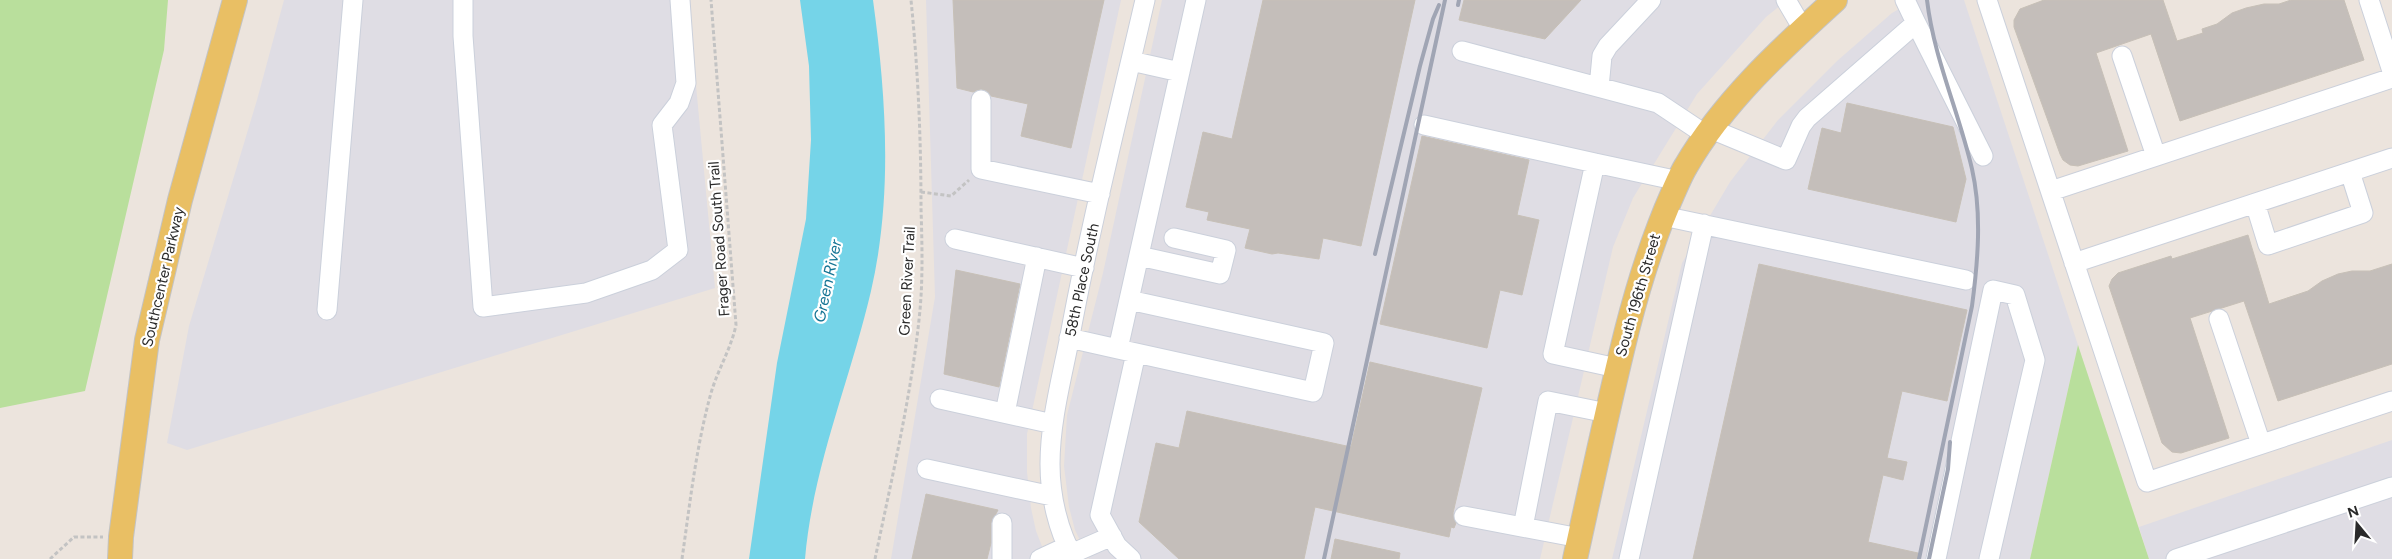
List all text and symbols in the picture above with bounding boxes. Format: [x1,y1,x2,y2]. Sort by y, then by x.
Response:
street label: Frager Road South Trail [705,161,733,317]
street label: Southcenter Parkway [138,205,188,349]
street label: 58th Place South [1061,222,1103,338]
street label: Green River Trail [895,226,919,336]
street label: South 196th Street [1612,231,1664,358]
water label: Green River [809,237,846,324]
north arrow [2332,499,2382,549]
text: N [2345,502,2361,522]

